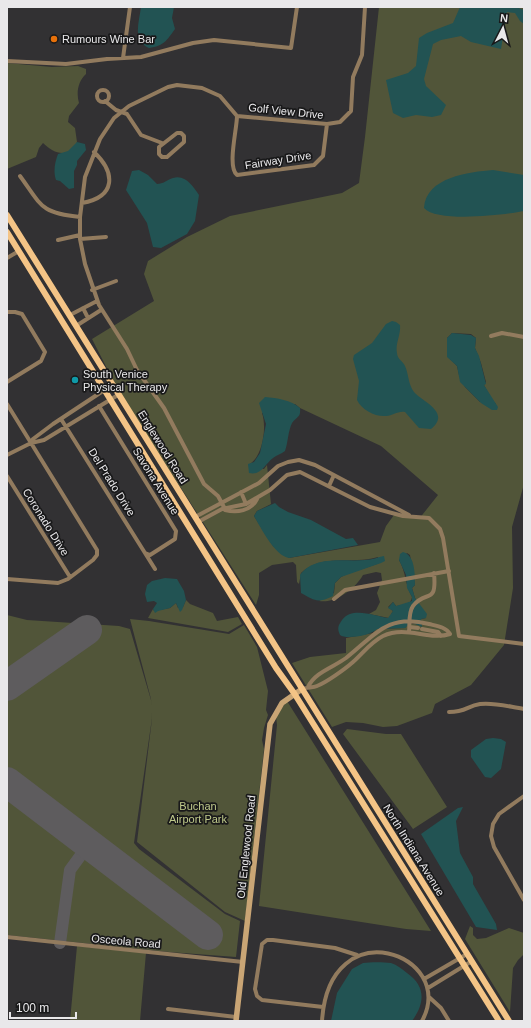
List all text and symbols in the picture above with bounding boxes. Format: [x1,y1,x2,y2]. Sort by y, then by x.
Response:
north arrow [483,8,523,48]
text: N [499,12,509,24]
place label: Rumours Wine Bar [62,33,155,45]
marker: Rumours Wine Bar [49,34,59,44]
street label: Golf View Drive [248,101,324,121]
street label: Fairway Drive [244,149,312,171]
place label: South Venice Physical Therapy [83,368,168,393]
marker: South Venice Physical Therapy [70,375,80,385]
street label: Englewood Road [136,408,190,486]
street label: Savona Avenue [131,445,181,517]
street label: Del Prado Drive [86,446,138,518]
street label: Coronado Drive [20,486,72,558]
street label: Old Englewood Road [235,795,257,899]
park label: Buchan Airport Park [169,800,228,825]
street label: North Indiana Avenue [381,802,447,898]
street label: Osceola Road [91,932,161,950]
scale bar [10,994,76,1020]
text: 100 m [16,1001,49,1015]

